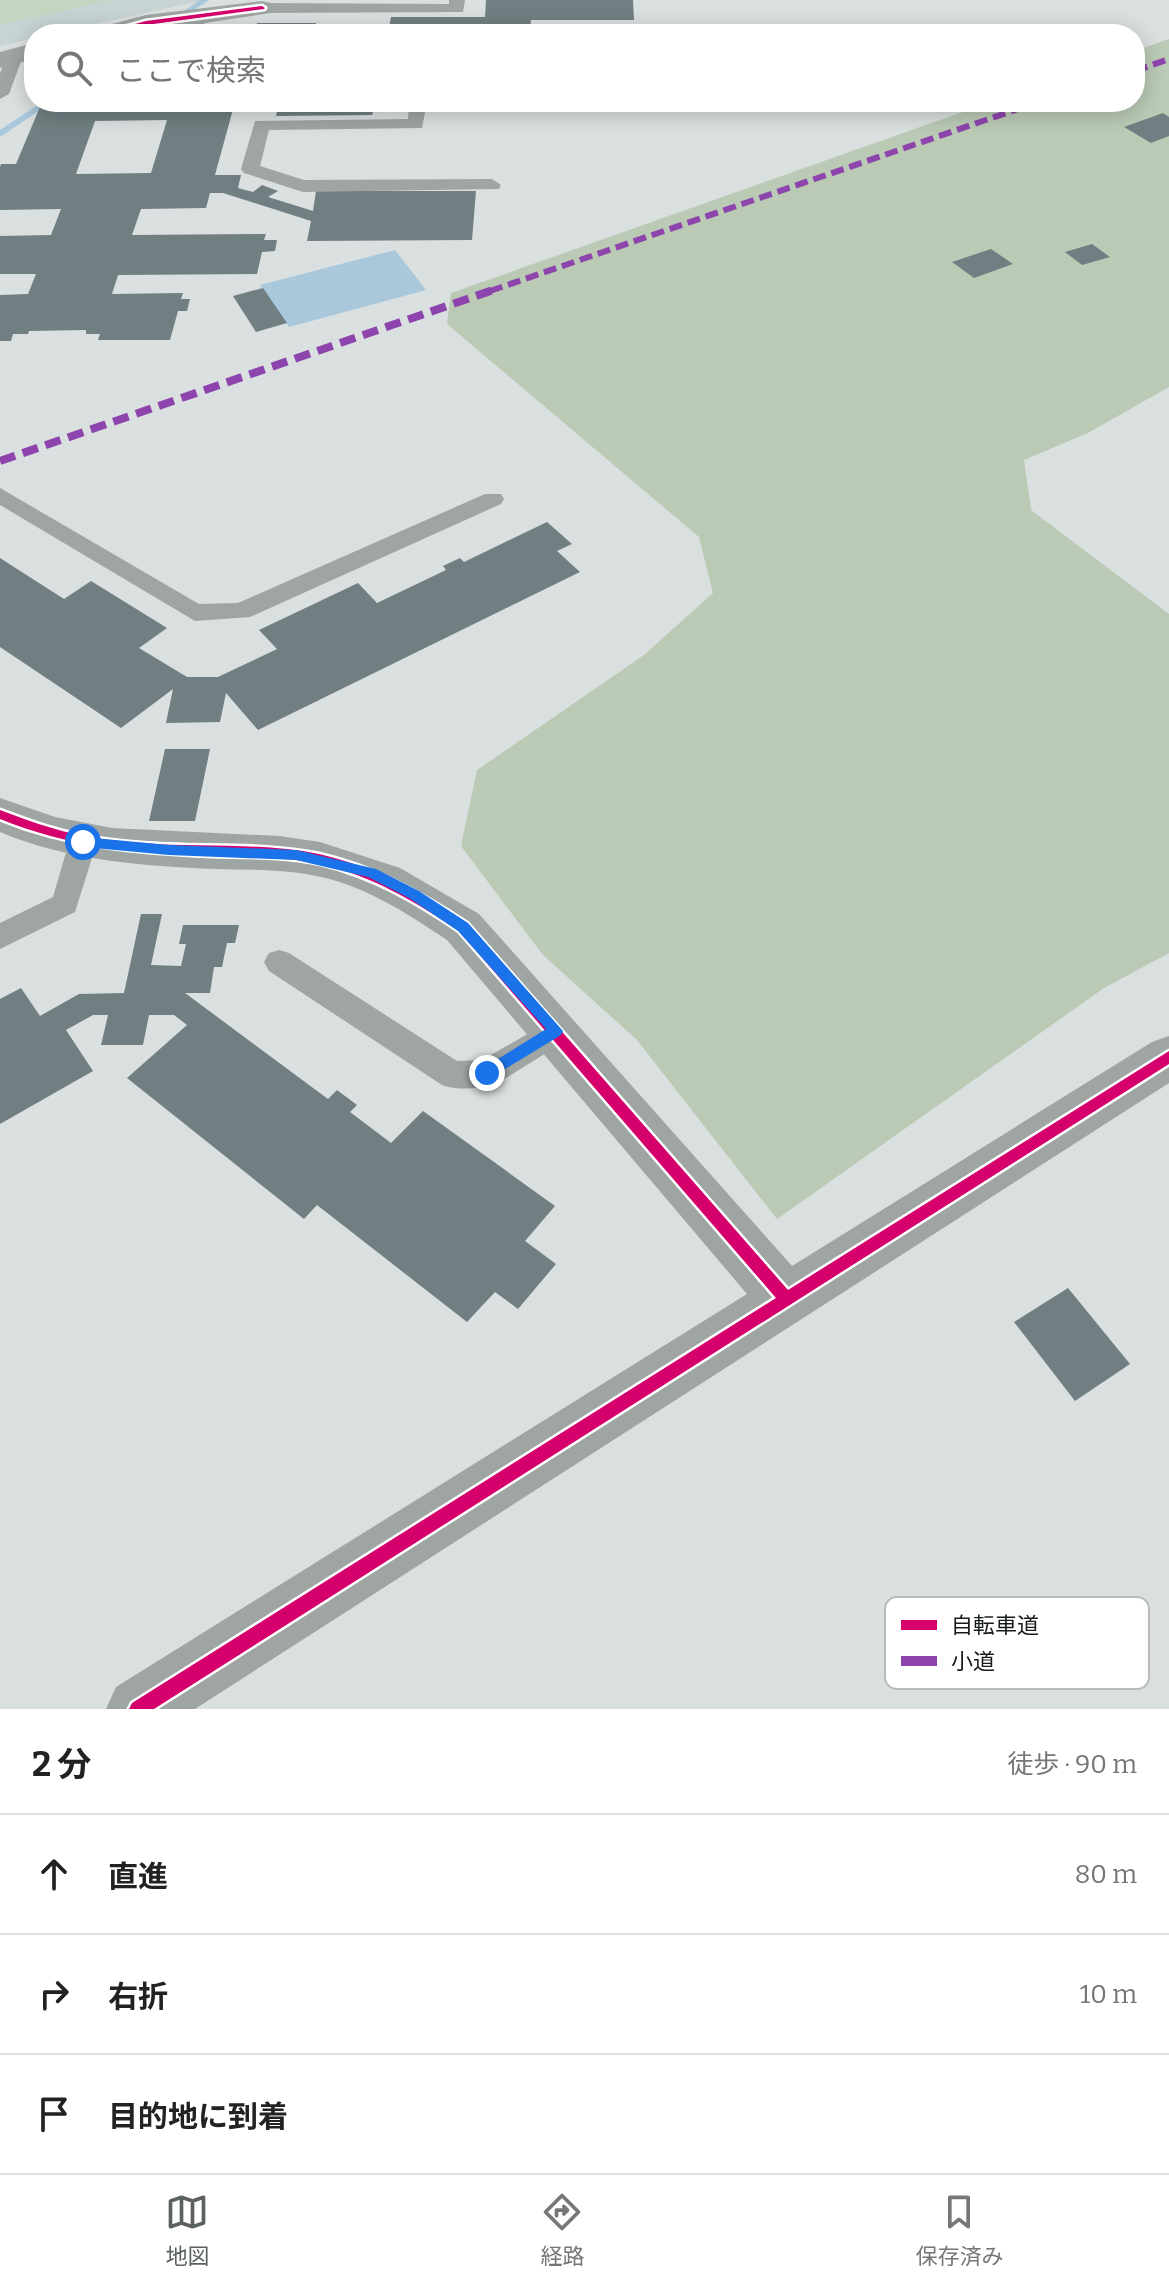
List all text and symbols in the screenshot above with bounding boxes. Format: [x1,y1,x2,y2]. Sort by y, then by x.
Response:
search box [24,24,1145,112]
icon: search [52,46,96,90]
text: ここで検索 [116,53,266,89]
route start [65,824,101,860]
route end [469,1055,505,1091]
legend [885,1597,1149,1689]
text: 自転車道 [951,1612,1039,1639]
text: 小道 [951,1648,995,1675]
text: 2 分 [32,1744,91,1785]
text: 徒歩 · 90 m [1007,1749,1137,1780]
icon: ahead [32,1852,76,1896]
text: 直進 [108,1859,168,1895]
text: 80 m [1075,1859,1137,1890]
icon: right [32,1972,76,2016]
text: 右折 [108,1979,168,2015]
text: 10 m [1080,1979,1137,2010]
icon: arrive [32,2092,76,2136]
text: 目的地に到着 [108,2099,288,2135]
tab: 地図 [165,2190,210,2270]
tab: 経路 [540,2190,585,2270]
tab: 保存済み [915,2190,1004,2270]

